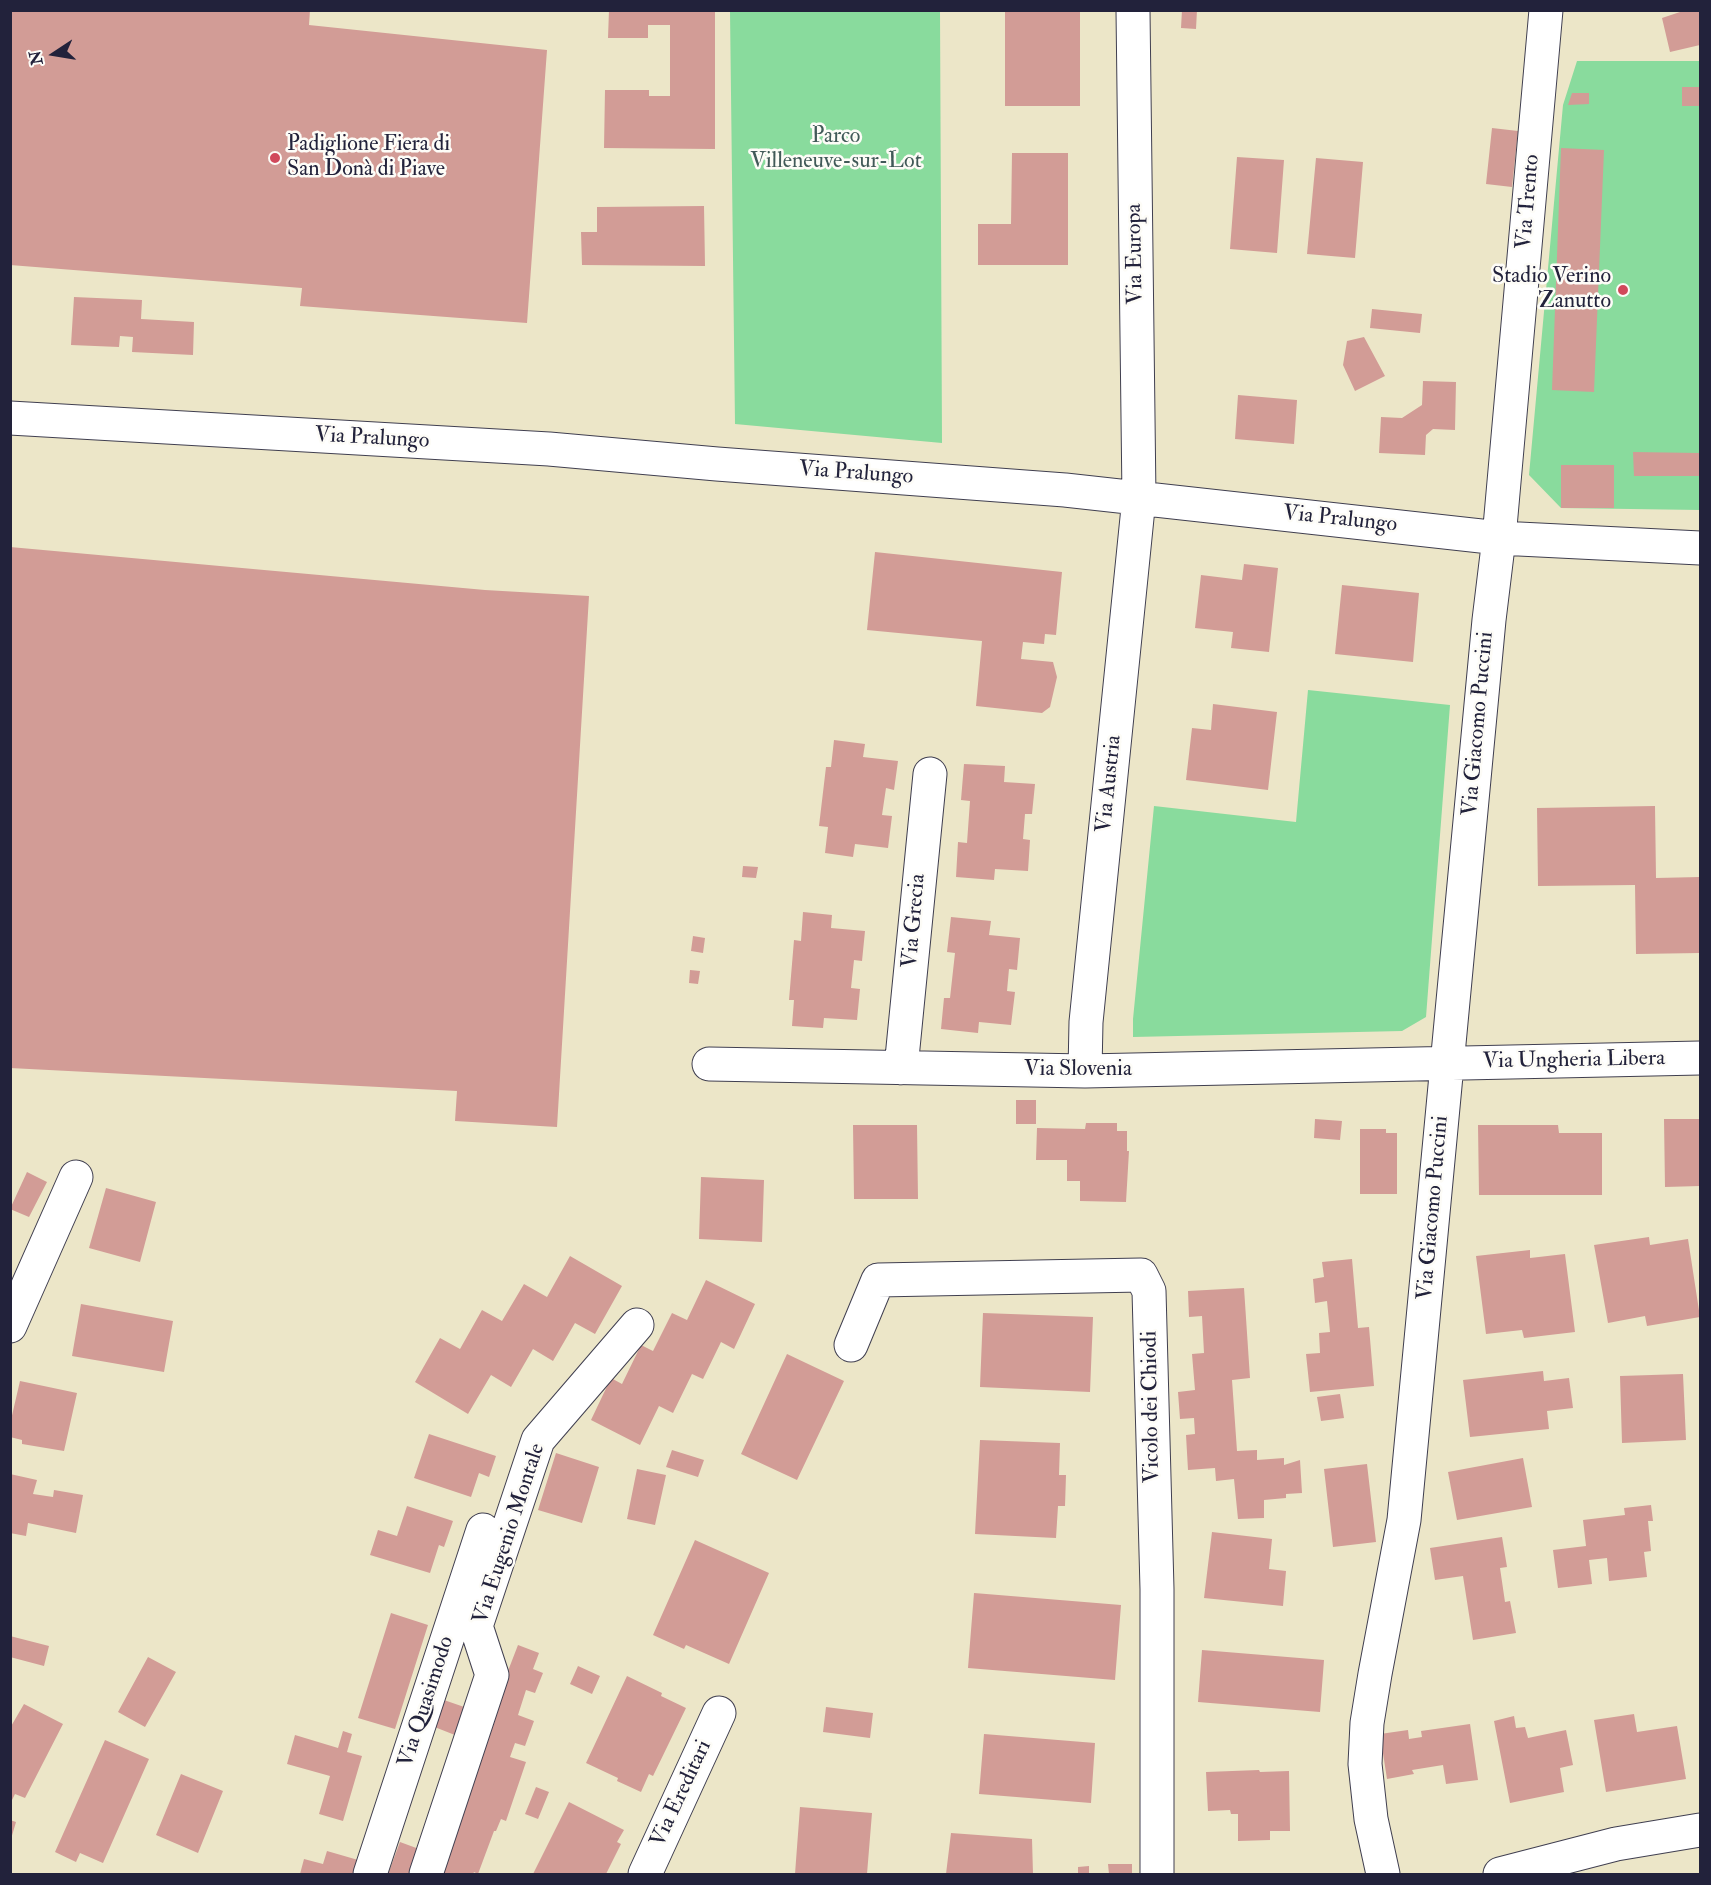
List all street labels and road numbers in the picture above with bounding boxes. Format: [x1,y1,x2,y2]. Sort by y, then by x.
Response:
street label: Via Trento [1512,153,1546,251]
street label: Via Europa [1122,203,1150,305]
street label: Via Pralungo [314,423,430,455]
street label: Via Pralungo [798,457,914,491]
street label: Via Pralungo [1282,501,1398,539]
street label: Via Giacomo Puccini [1458,631,1500,817]
street label: Via Austria [1092,734,1128,834]
street label: Via Grecia [898,873,932,969]
street label: Via Ungheria Libera [1483,1046,1665,1076]
street label: Via Slovenia [1024,1057,1132,1083]
street label: Via Giacomo Puccini [1413,1115,1455,1301]
street label: Vicolo dei Chiodi [1137,1331,1167,1483]
street label: Via Eugenio Montale [468,1440,552,1628]
street label: Via Quasimodo [393,1633,461,1771]
street label: Via Ereditari [646,1736,718,1852]

